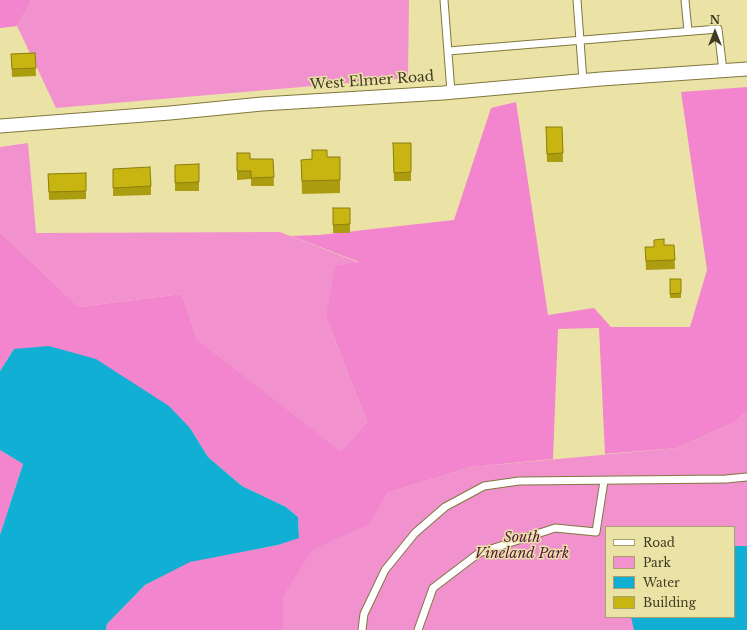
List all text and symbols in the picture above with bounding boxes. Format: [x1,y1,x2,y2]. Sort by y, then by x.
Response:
north arrow [695,12,735,52]
text: N [710,13,720,27]
street label: West Elmer Road [309,68,435,94]
legend [605,526,735,618]
park label: South Vineland Park [475,530,569,562]
text: Road [643,535,675,550]
text: Park [643,555,671,570]
text: Water [643,575,680,590]
text: Building [643,595,696,610]

